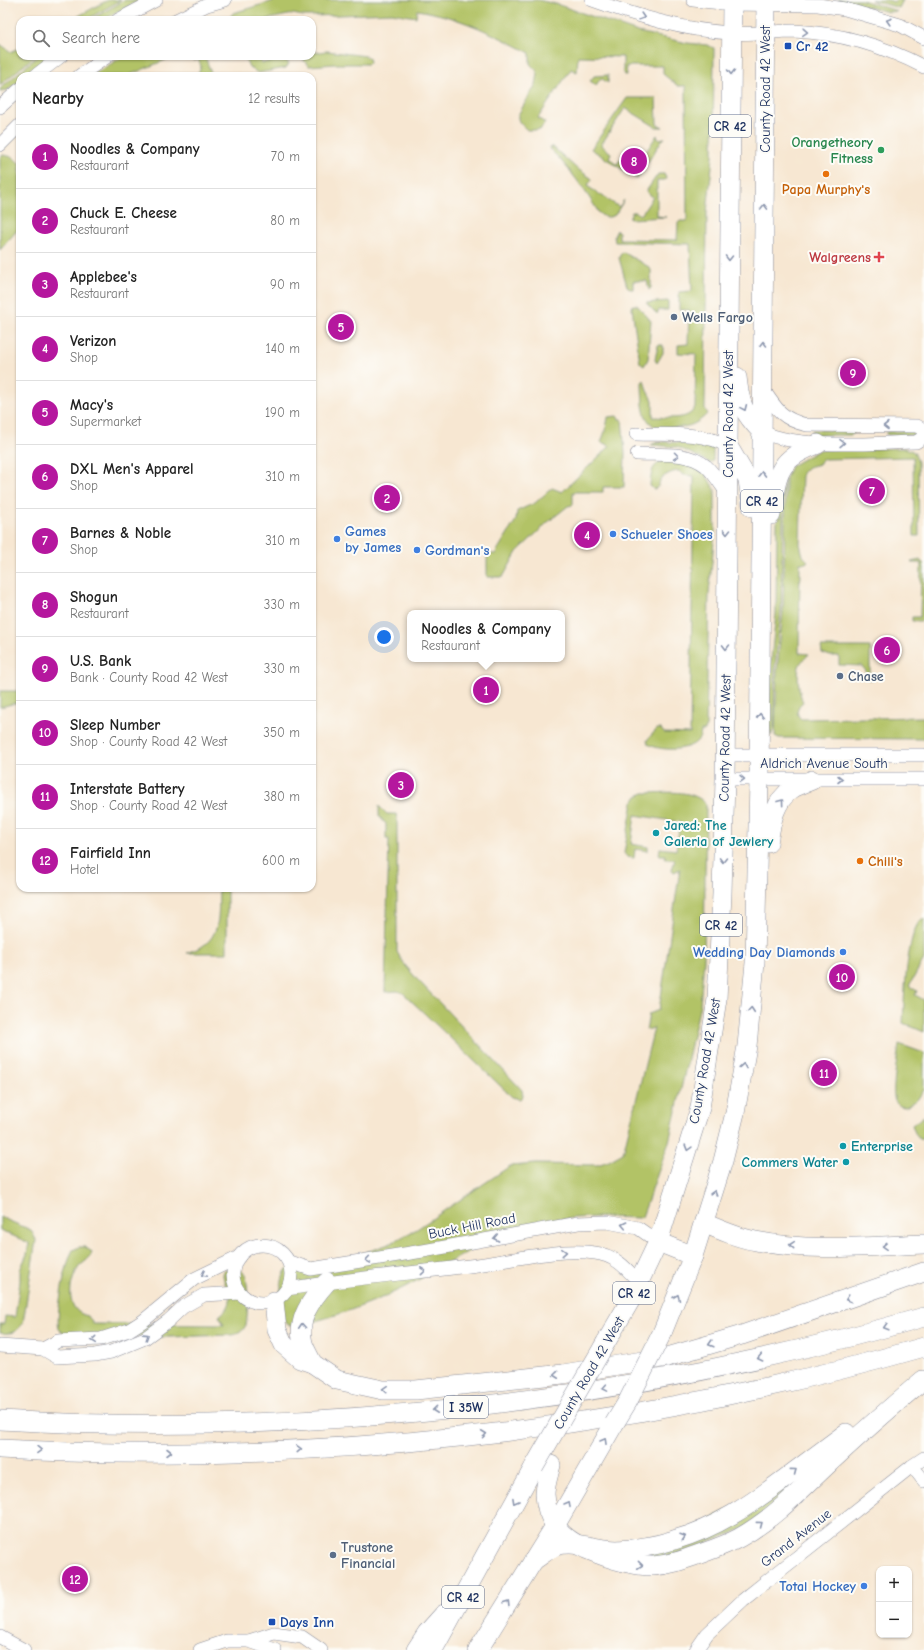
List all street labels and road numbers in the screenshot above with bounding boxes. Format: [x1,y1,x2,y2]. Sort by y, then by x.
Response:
street label: County Road 42 West [757,24,774,153]
road number: CR 42 [709,115,751,137]
street label: County Road 42 West [720,349,737,478]
road number: CR 42 [741,490,783,512]
street label: County Road 42 West [715,673,735,802]
street label: Aldrich Avenue South [760,755,888,772]
road number: CR 42 [700,914,742,936]
street label: County Road 42 West [686,996,725,1125]
street label: Buck Hill Road [427,1209,517,1243]
road number: CR 42 [613,1282,655,1304]
street label: County Road 42 West [550,1313,629,1432]
road number: I 35W [444,1396,488,1418]
street label: Grand Avenue [757,1505,835,1571]
road number: CR 42 [442,1586,484,1608]

